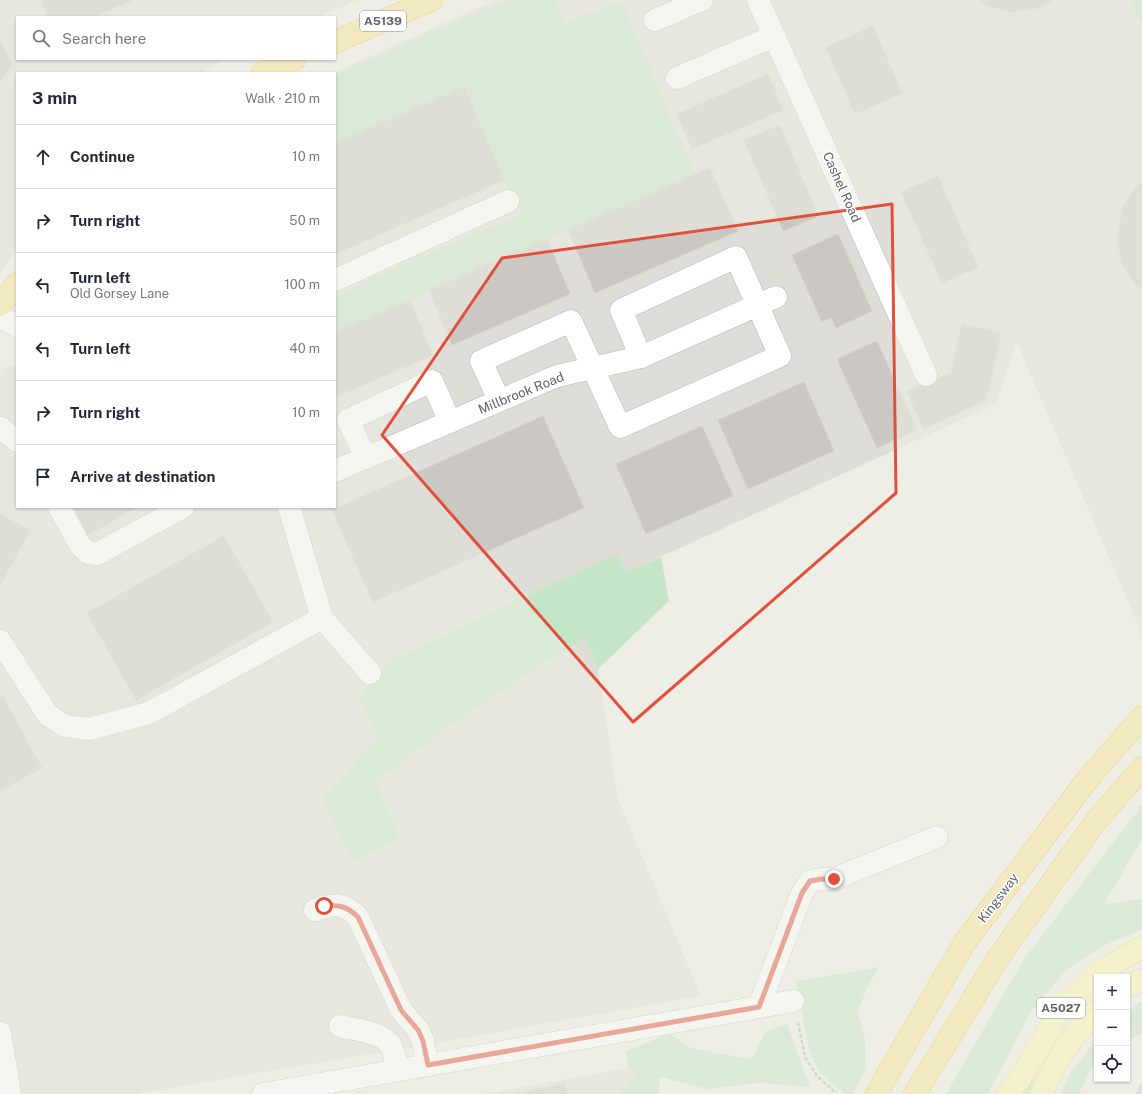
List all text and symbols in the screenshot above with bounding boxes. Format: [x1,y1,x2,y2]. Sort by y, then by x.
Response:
road number: A5139 [360,11,406,31]
search box [16,16,336,60]
icon: search [30,27,52,49]
text: Search here [62,30,146,47]
text: 3 min [32,88,77,108]
text: Walk · 210 m [245,91,320,106]
icon: ahead [32,146,54,168]
text: Continue [70,148,135,165]
text: 10 m [292,149,320,164]
street label: Cashel Road [820,150,864,224]
icon: right [32,210,54,232]
text: Turn right [70,212,140,229]
text: 50 m [289,213,320,228]
text: Turn left [70,269,131,286]
icon: left [32,274,54,296]
text: 100 m [284,277,320,292]
text: Old Gorsey Lane [70,286,169,301]
icon: left [32,338,54,360]
text: Turn left [70,340,131,357]
text: 40 m [289,341,320,356]
street label: Millbrook Road [476,369,566,417]
icon: right [32,402,54,424]
text: Turn right [70,404,140,421]
text: 10 m [292,405,320,420]
icon: arrive [32,466,54,488]
text: Arrive at destination [70,468,215,485]
route end [825,870,843,888]
street label: Kingsway [975,870,1021,926]
route start [315,897,333,915]
map controls [1094,974,1130,1082]
button: + [1094,974,1130,1010]
road number: A5027 [1037,998,1085,1018]
button: − [1094,1010,1130,1046]
button: locate [1094,1046,1130,1082]

